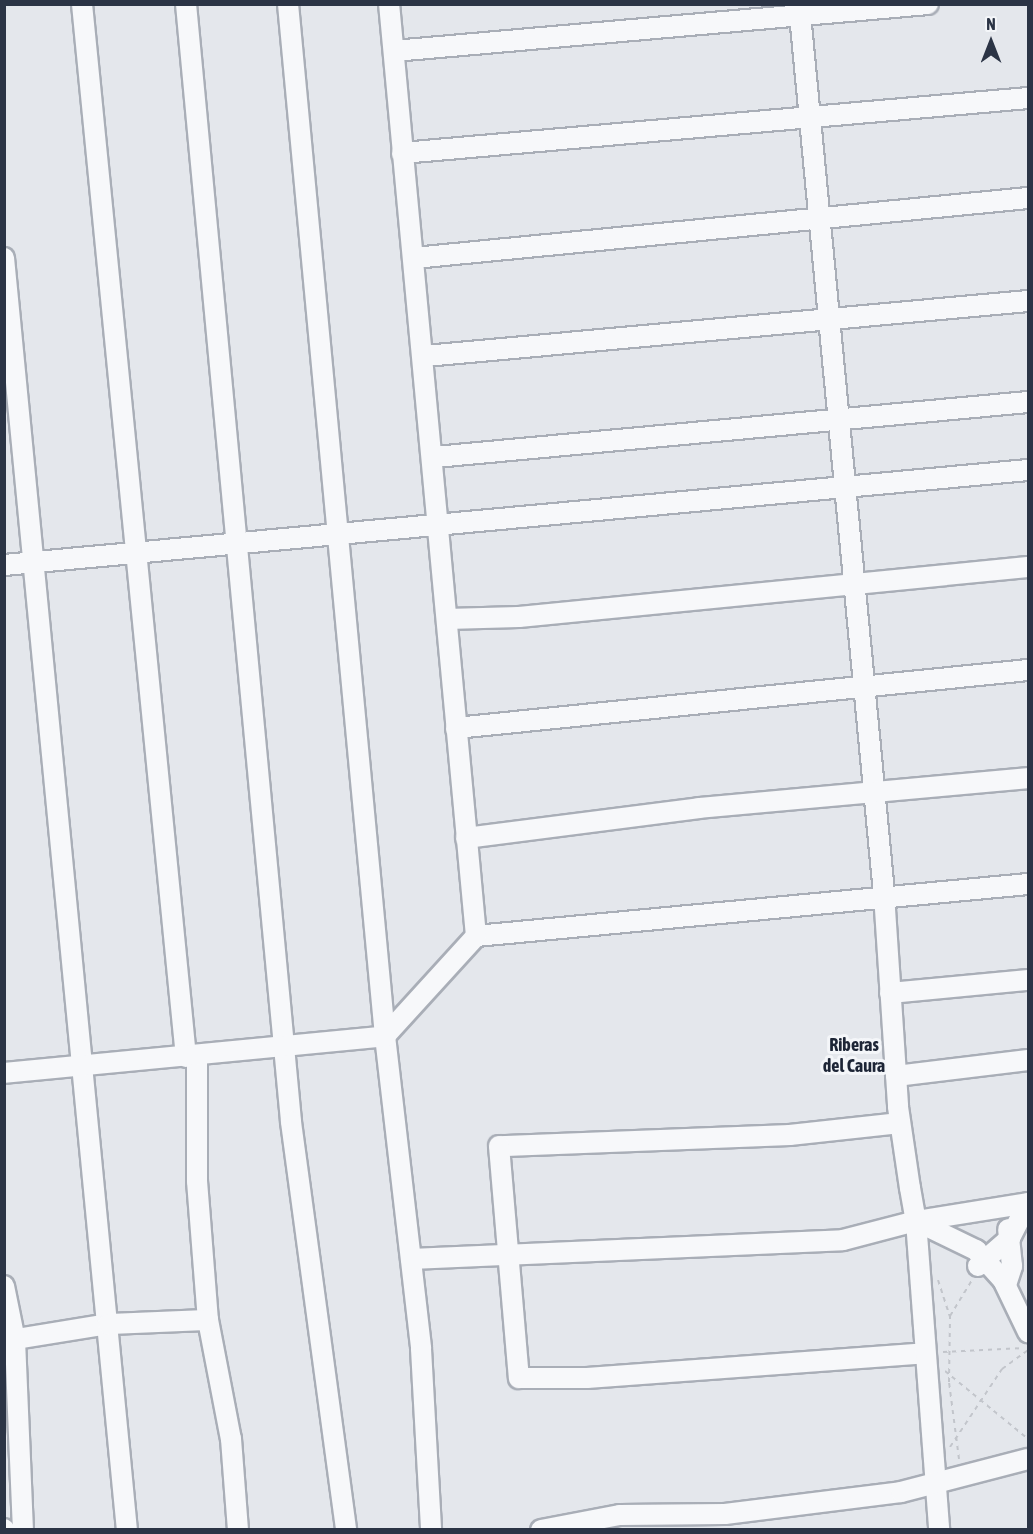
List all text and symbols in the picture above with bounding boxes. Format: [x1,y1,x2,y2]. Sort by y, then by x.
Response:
north arrow [961,12,1021,72]
text: N [986,15,996,33]
district label: Riberas del Caura [823,1035,885,1078]

